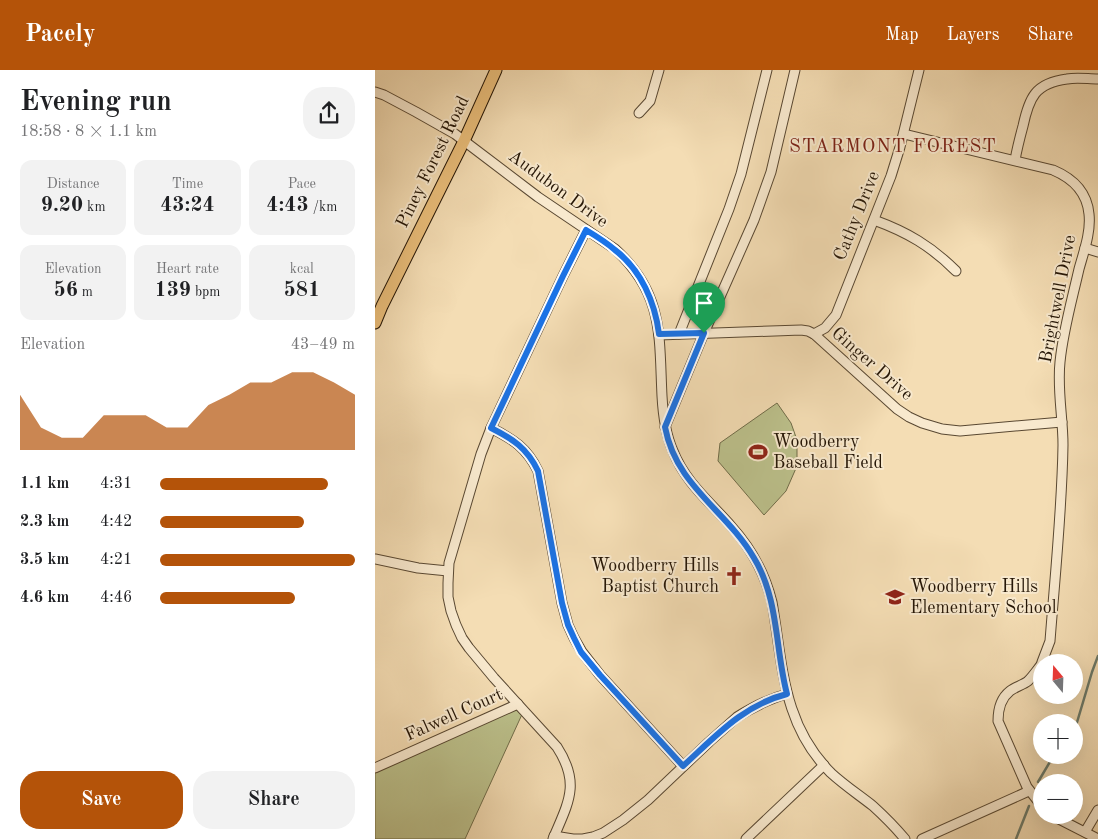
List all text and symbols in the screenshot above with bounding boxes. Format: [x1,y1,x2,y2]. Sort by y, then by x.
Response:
text: Pacely [25,23,96,47]
text: Map [885,26,919,44]
text: Layers [947,26,999,44]
text: Share [1027,26,1073,44]
button: share [303,87,355,139]
text: Evening run [20,89,172,117]
street label: Piney Forest Road [393,93,473,231]
text: 18:58 · 8 × 1.1 km [20,124,157,140]
district label: STARMONT FOREST [789,138,997,157]
street label: Audubon Drive [505,147,611,231]
street label: Cathy Drive [831,169,883,263]
text: Distance [47,177,100,191]
text: Time [172,177,203,191]
text: Pace [288,177,316,191]
text: 9.20 [41,195,83,216]
text: 43:24 [160,195,215,216]
text: 4:43 [266,195,309,216]
text: km [83,200,106,214]
text: /km [309,200,337,214]
street label: Brightwell Drive [1037,234,1079,364]
text: Elevation [45,262,102,276]
text: Heart rate [156,262,219,276]
text: kcal [290,262,314,276]
text: 56 [53,280,78,301]
text: 139 [154,280,191,301]
text: 581 [284,280,320,301]
pin [683,282,725,333]
text: m [78,285,93,299]
text: bpm [191,285,221,299]
icon: arrive [690,289,718,317]
street label: Ginger Drive [828,324,916,404]
text: Elevation [20,337,85,353]
text: 43–49 m [291,337,355,353]
place label: Woodberry Baseball Field [773,433,883,472]
sports icon: Woodberry Baseball Field [747,441,769,463]
text: 1.1 km [20,476,69,492]
text: 4:31 [100,476,132,492]
text: 2.3 km [20,514,69,530]
text: 4:42 [100,514,132,530]
text: 3.5 km [20,552,69,568]
text: 4:21 [100,552,132,568]
place label: Woodberry Hills Baptist Church [591,557,719,596]
church icon: Woodberry Hills Baptist Church [723,565,745,587]
place label: Woodberry Hills Elementary School [910,578,1057,617]
school or university icon: Woodberry Hills Elementary School [884,586,906,608]
text: 4.6 km [20,590,69,606]
text: 4:46 [100,590,132,606]
north arrow [1033,654,1083,704]
map controls [1033,654,1083,824]
street label: Falwell Court [402,685,506,745]
button: + [1033,714,1083,764]
button: Save [20,771,183,829]
button: Share [193,771,355,829]
button: − [1033,774,1083,824]

